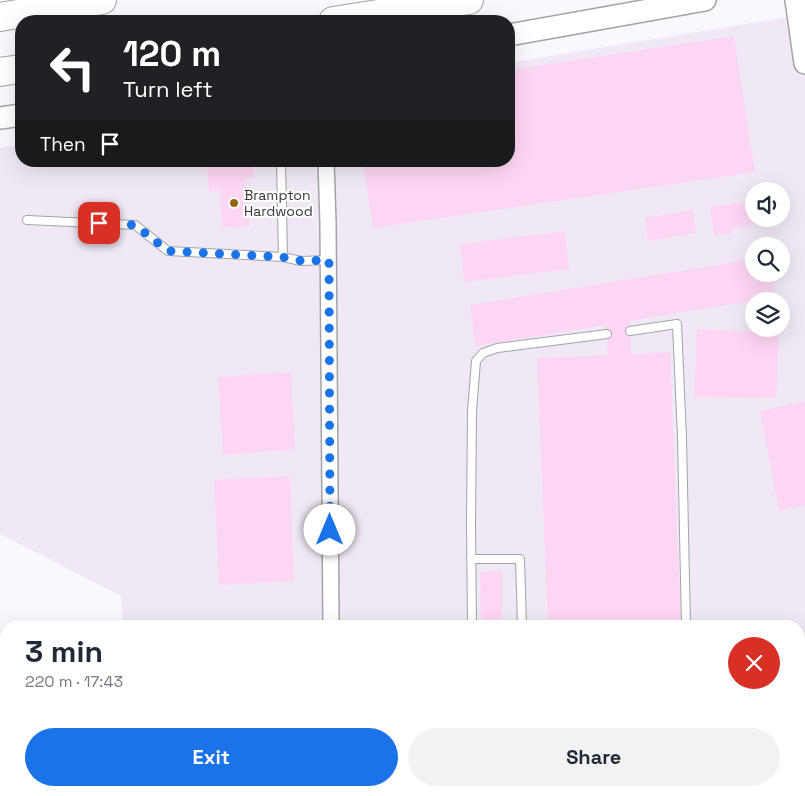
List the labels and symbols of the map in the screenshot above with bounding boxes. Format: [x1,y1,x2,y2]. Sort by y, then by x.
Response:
place label: Brampton Hardwood [244,186,313,220]
marker: Brampton Hardwood [228,197,240,209]
pin [78,202,120,244]
position arrow [303,503,355,555]

